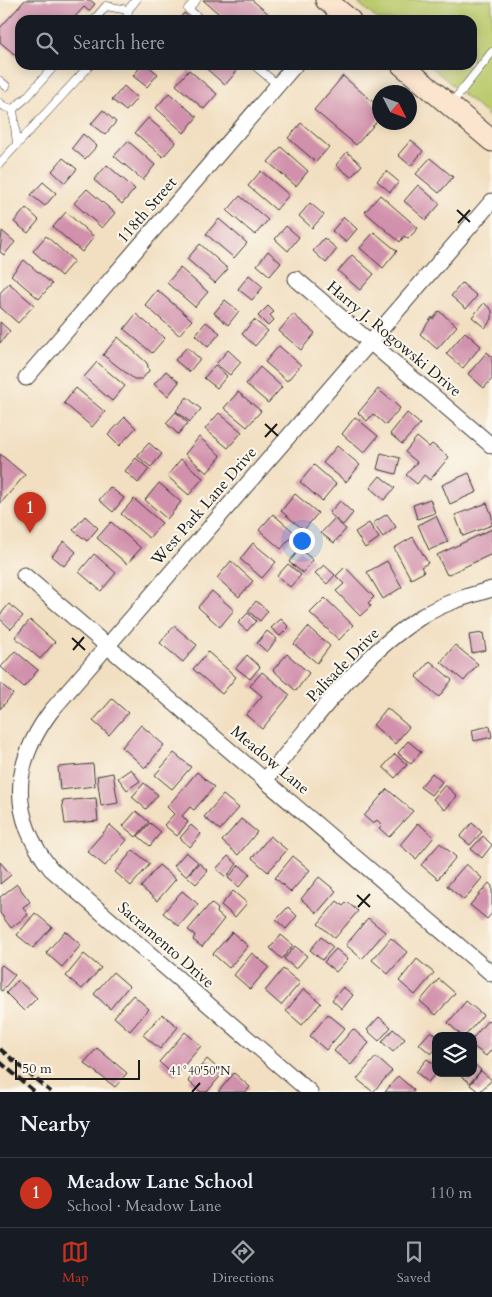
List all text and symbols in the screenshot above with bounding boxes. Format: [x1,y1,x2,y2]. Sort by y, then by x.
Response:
search box [15,15,477,70]
icon: search [33,29,61,57]
text: Search here [73,30,165,56]
north arrow [372,85,417,130]
street label: 118th Street [112,172,182,248]
street label: Harry J. Rogowski Drive [322,276,466,402]
street label: West Park Lane Drive [146,442,262,571]
pin: 1 [14,492,46,533]
your location [289,528,315,554]
street label: Palisade Drive [302,623,384,707]
street label: Meadow Lane [226,721,314,799]
street label: Sacramento Drive [113,897,219,993]
map controls [432,1032,477,1077]
button: layers [432,1032,477,1077]
scale bar [15,1057,140,1080]
text: 50 m [22,1059,52,1078]
text: 41°40'50"N [170,1063,231,1079]
text: Nearby [20,1110,91,1139]
text: Meadow Lane School [67,1169,253,1195]
text: 1 [32,1182,40,1204]
text: 110 m [430,1182,472,1204]
text: School · Meadow Lane [67,1195,222,1217]
tab: Map [61,1238,89,1287]
tab: Directions [212,1238,274,1287]
tab: Saved [397,1238,431,1287]

